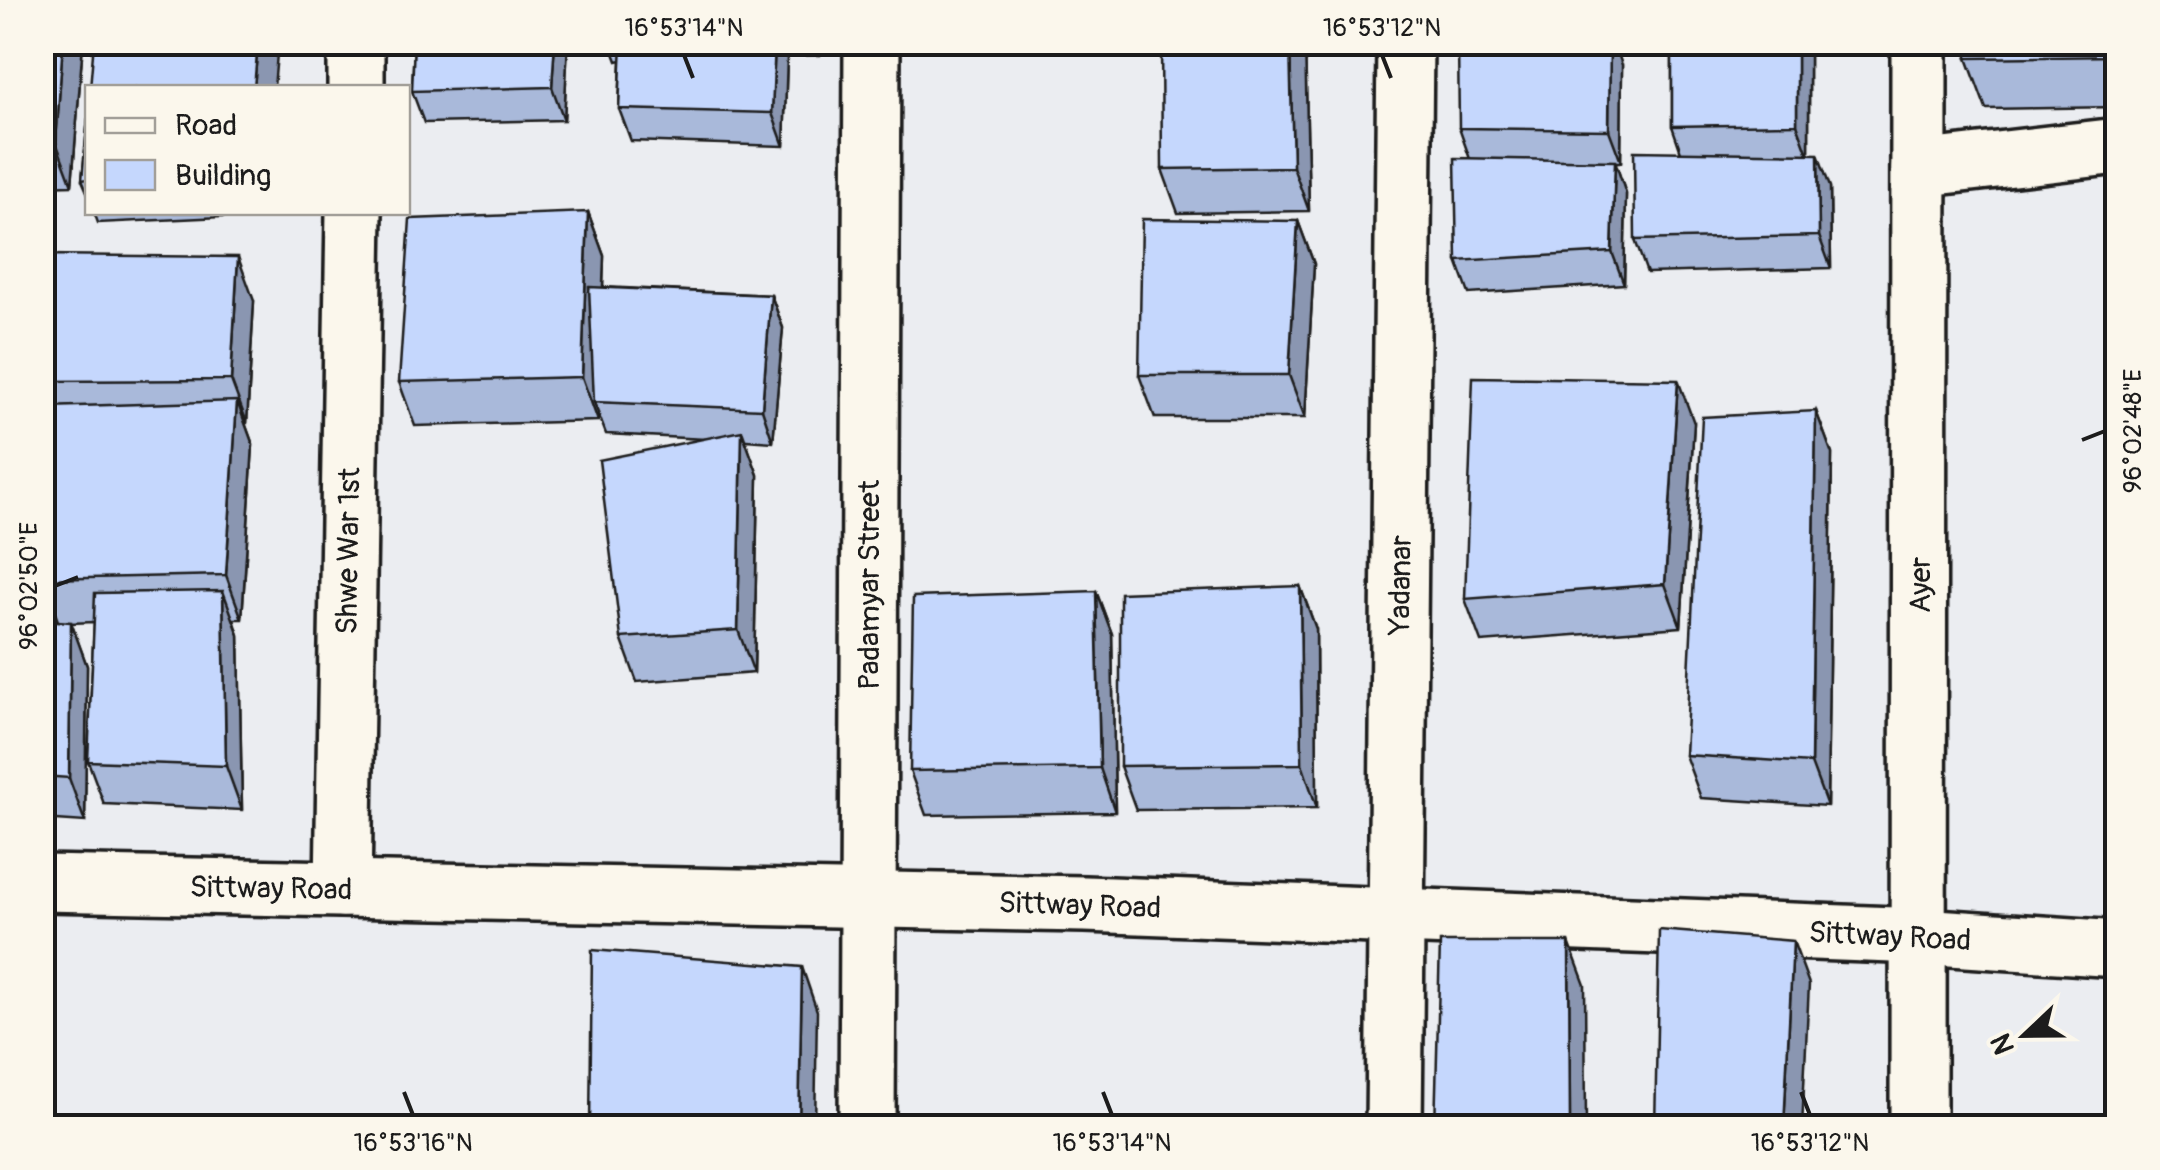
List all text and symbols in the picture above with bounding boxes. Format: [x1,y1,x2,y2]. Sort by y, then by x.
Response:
text: 16°53'14"N [624,13,744,44]
text: 16°53'12"N [1323,13,1441,44]
legend [85,85,410,215]
text: Road [175,107,237,144]
text: Building [175,157,271,194]
text: 96°02'48"E [2118,369,2149,493]
street label: Shwe War 1st [329,466,368,635]
street label: Padamyar Street [851,479,888,690]
text: 96°02'50"E [14,522,45,650]
street label: Yadanar [1381,535,1420,636]
street label: Ayer [1902,557,1939,613]
street label: Sittway Road [189,869,353,908]
street label: Sittway Road [998,884,1162,927]
street label: Sittway Road [1808,914,1972,959]
north arrow [1975,985,2075,1085]
text: N [1983,1028,2023,1059]
text: 16°53'16"N [353,1128,473,1159]
text: 16°53'14"N [1052,1128,1172,1159]
text: 16°53'12"N [1751,1128,1869,1159]

